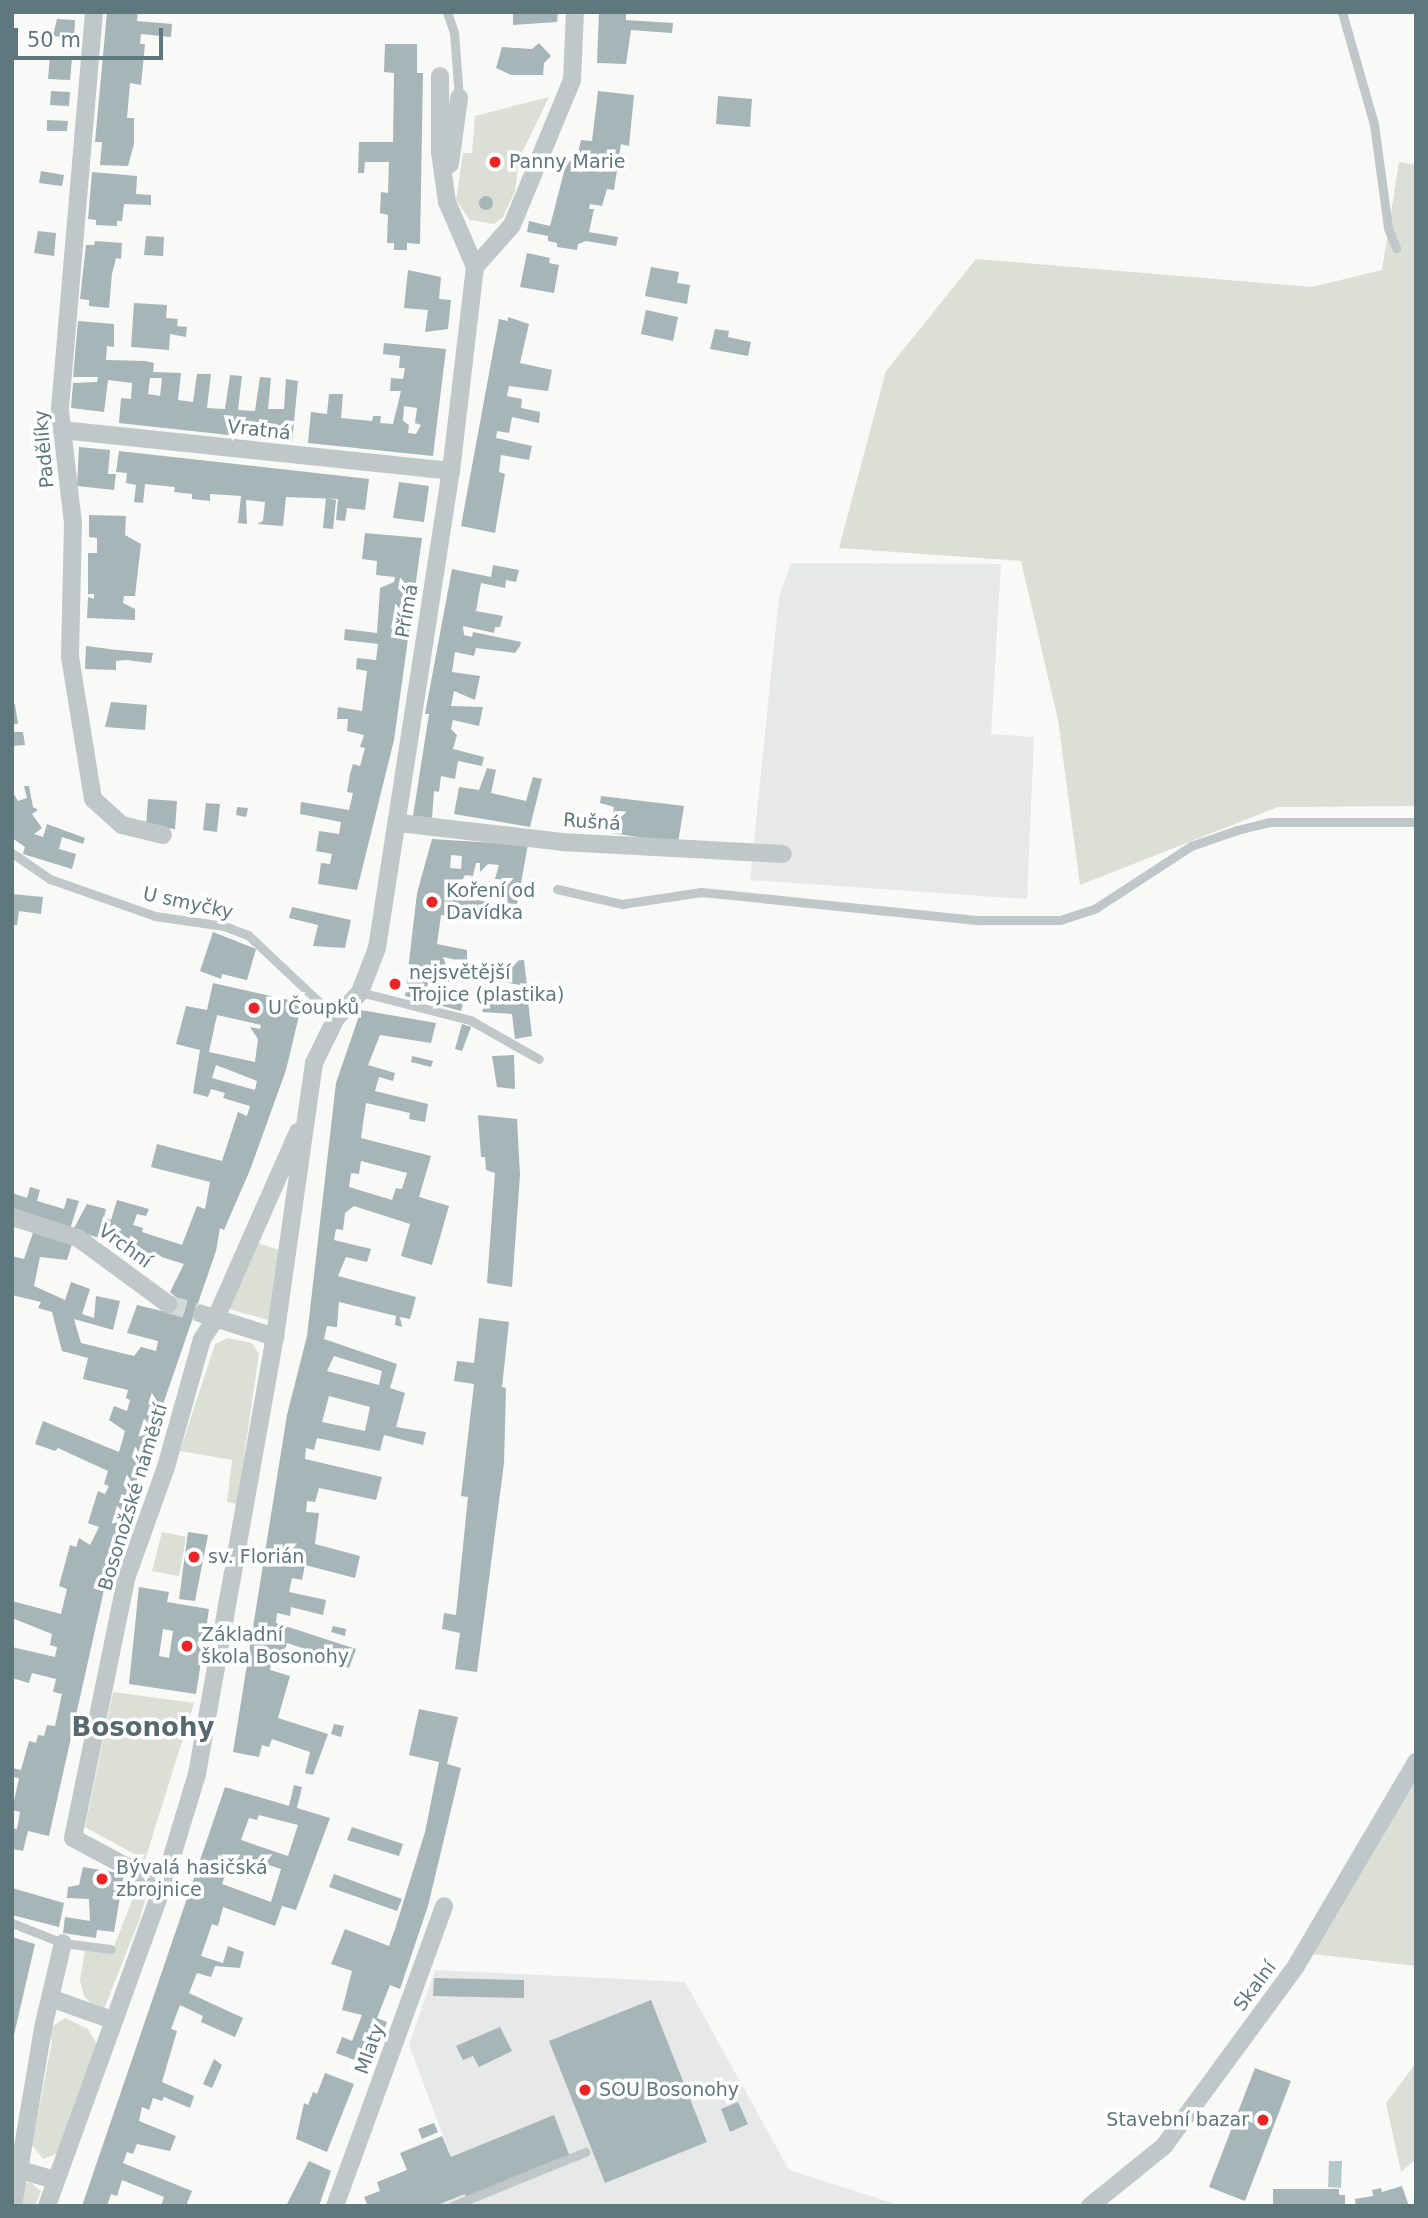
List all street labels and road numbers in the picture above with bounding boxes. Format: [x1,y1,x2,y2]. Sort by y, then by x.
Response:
street label: Padělíky [29,409,59,489]
street label: Vratná [226,415,292,445]
street label: Přímá [391,582,423,640]
street label: Rušná [562,809,622,835]
street label: U smyčky [141,882,235,924]
street label: Vrchní [94,1219,156,1273]
street label: Bosonožské náměstí [94,1401,172,1593]
street label: Skalní [1229,1956,1281,2016]
street label: Mlaty [350,2021,390,2077]

